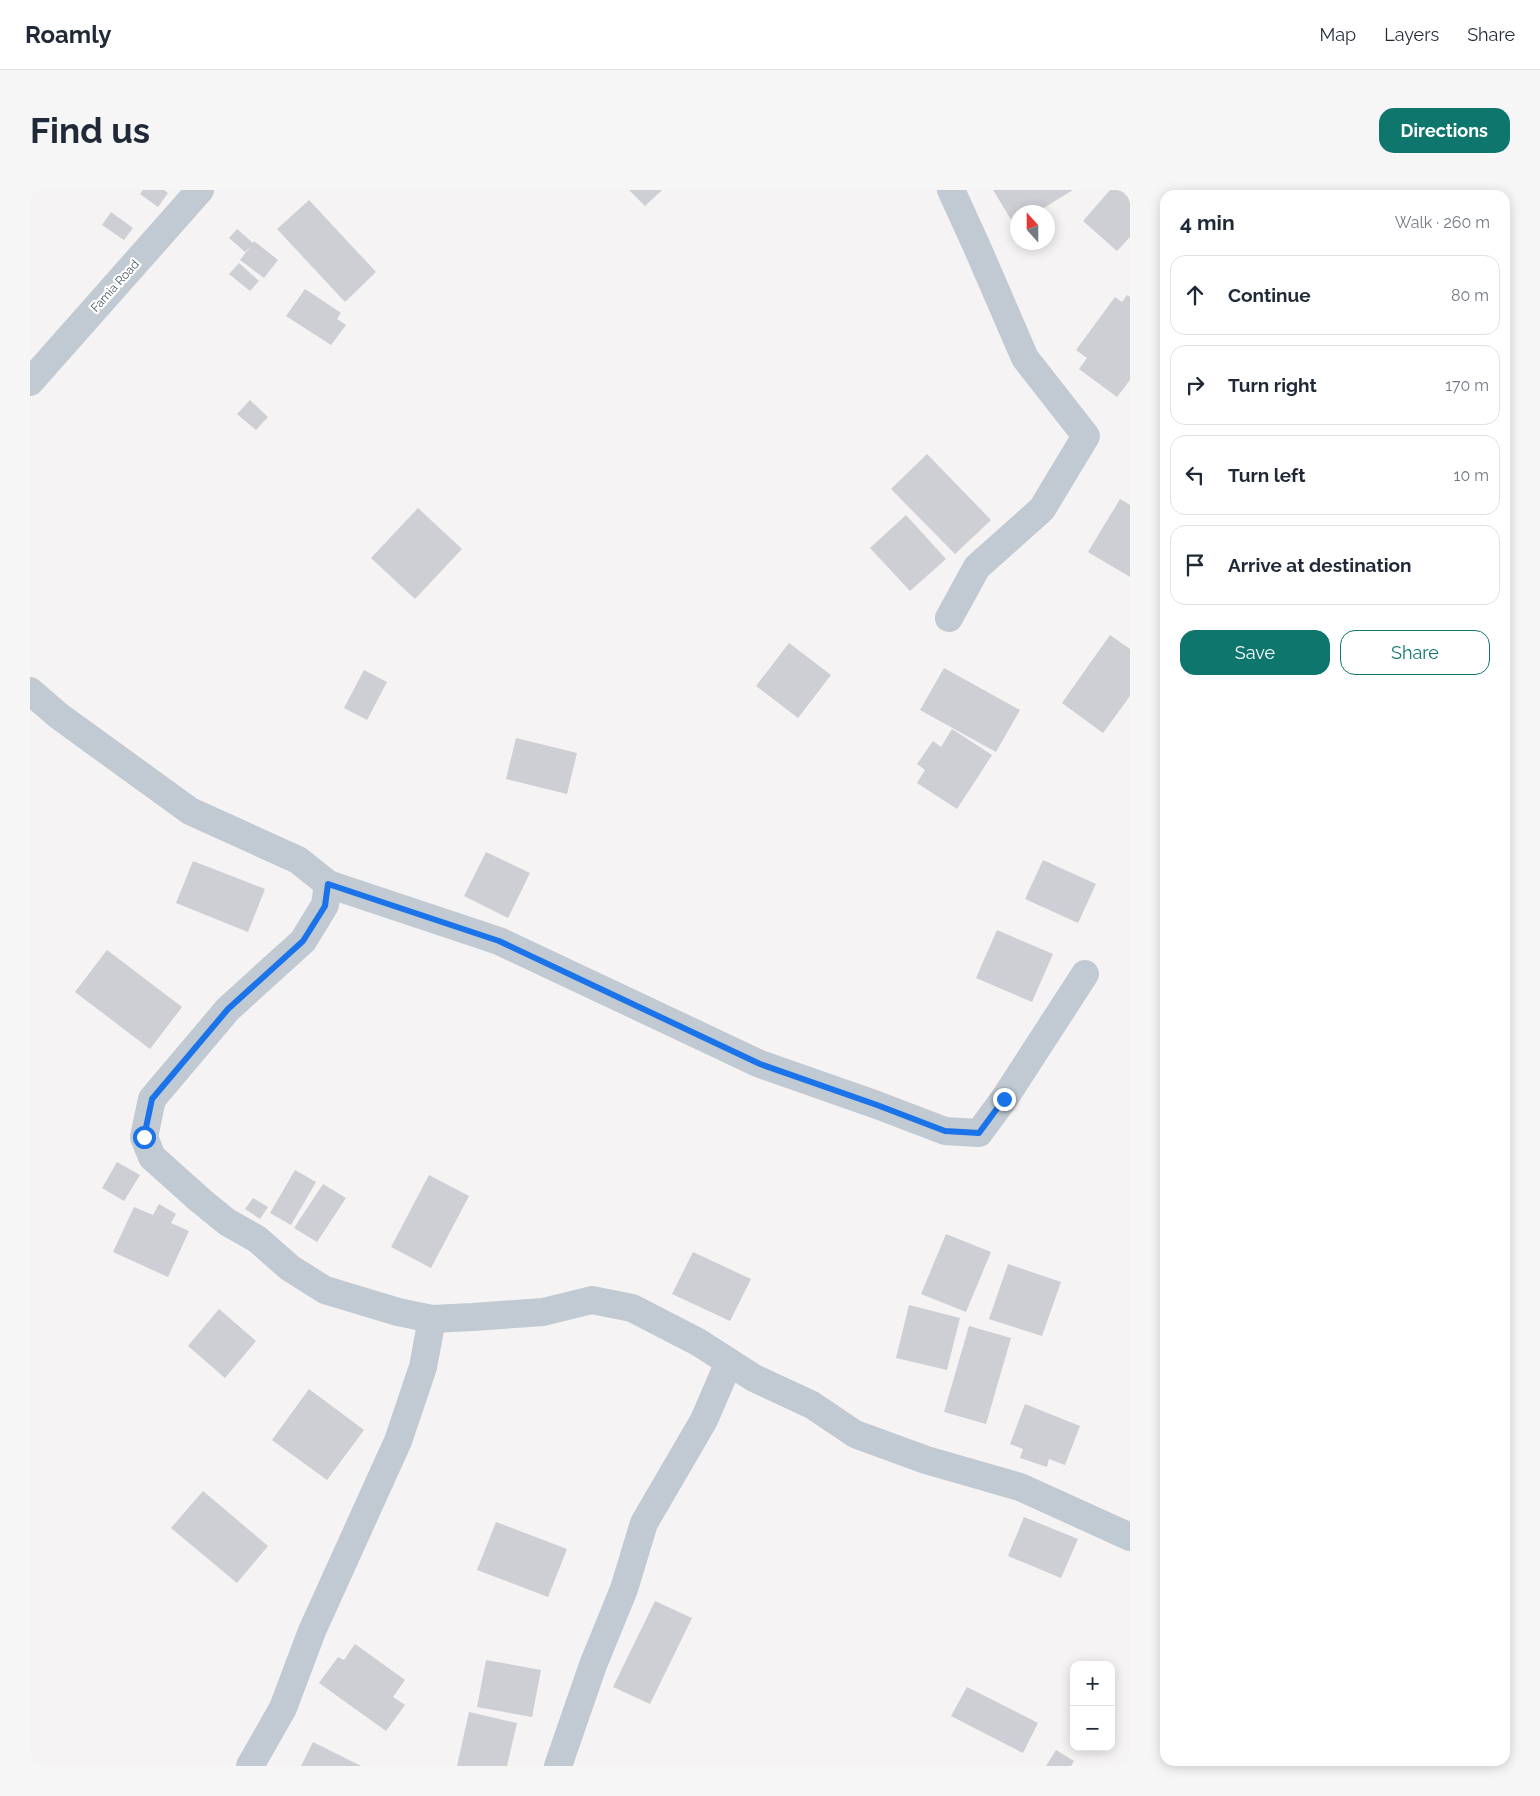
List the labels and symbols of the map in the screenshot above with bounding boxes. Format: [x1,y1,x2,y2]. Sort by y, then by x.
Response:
north arrow [1010,205,1055,250]
street label: Famia Road [88,257,142,315]
route end [993,1088,1016,1111]
route start [133,1126,156,1149]

